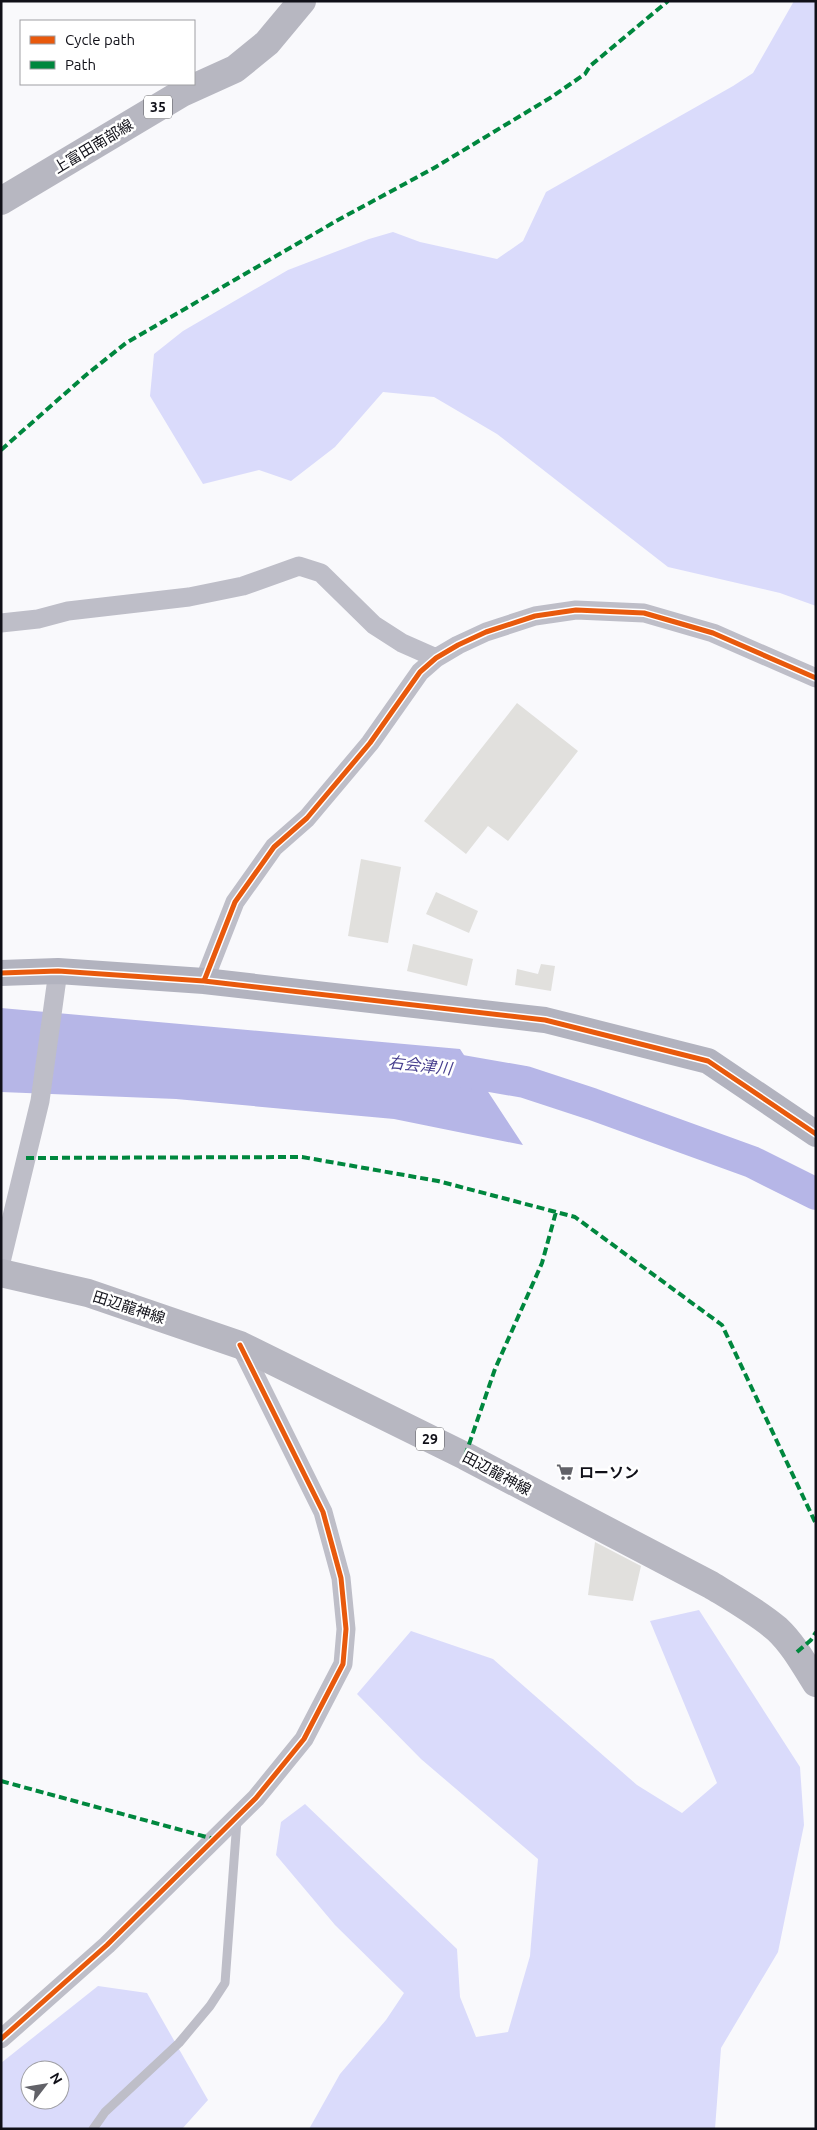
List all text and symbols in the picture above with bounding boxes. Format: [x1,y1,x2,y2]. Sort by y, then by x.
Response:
legend [20,20,195,85]
text: Cycle path [65,31,135,48]
text: Path [65,56,96,73]
road number: 35 [144,95,172,118]
street label: 上富田南部線 [50,116,136,176]
water label: 右会津川 [387,1053,455,1078]
street label: 田辺龍神線 [91,1287,167,1327]
road number: 29 [416,1428,444,1450]
street label: 田辺龍神線 [460,1448,534,1498]
supermarket icon: ローソン [555,1462,575,1482]
place label: ローソン [579,1464,639,1481]
north arrow [20,2060,70,2110]
text: N [47,2070,66,2087]

